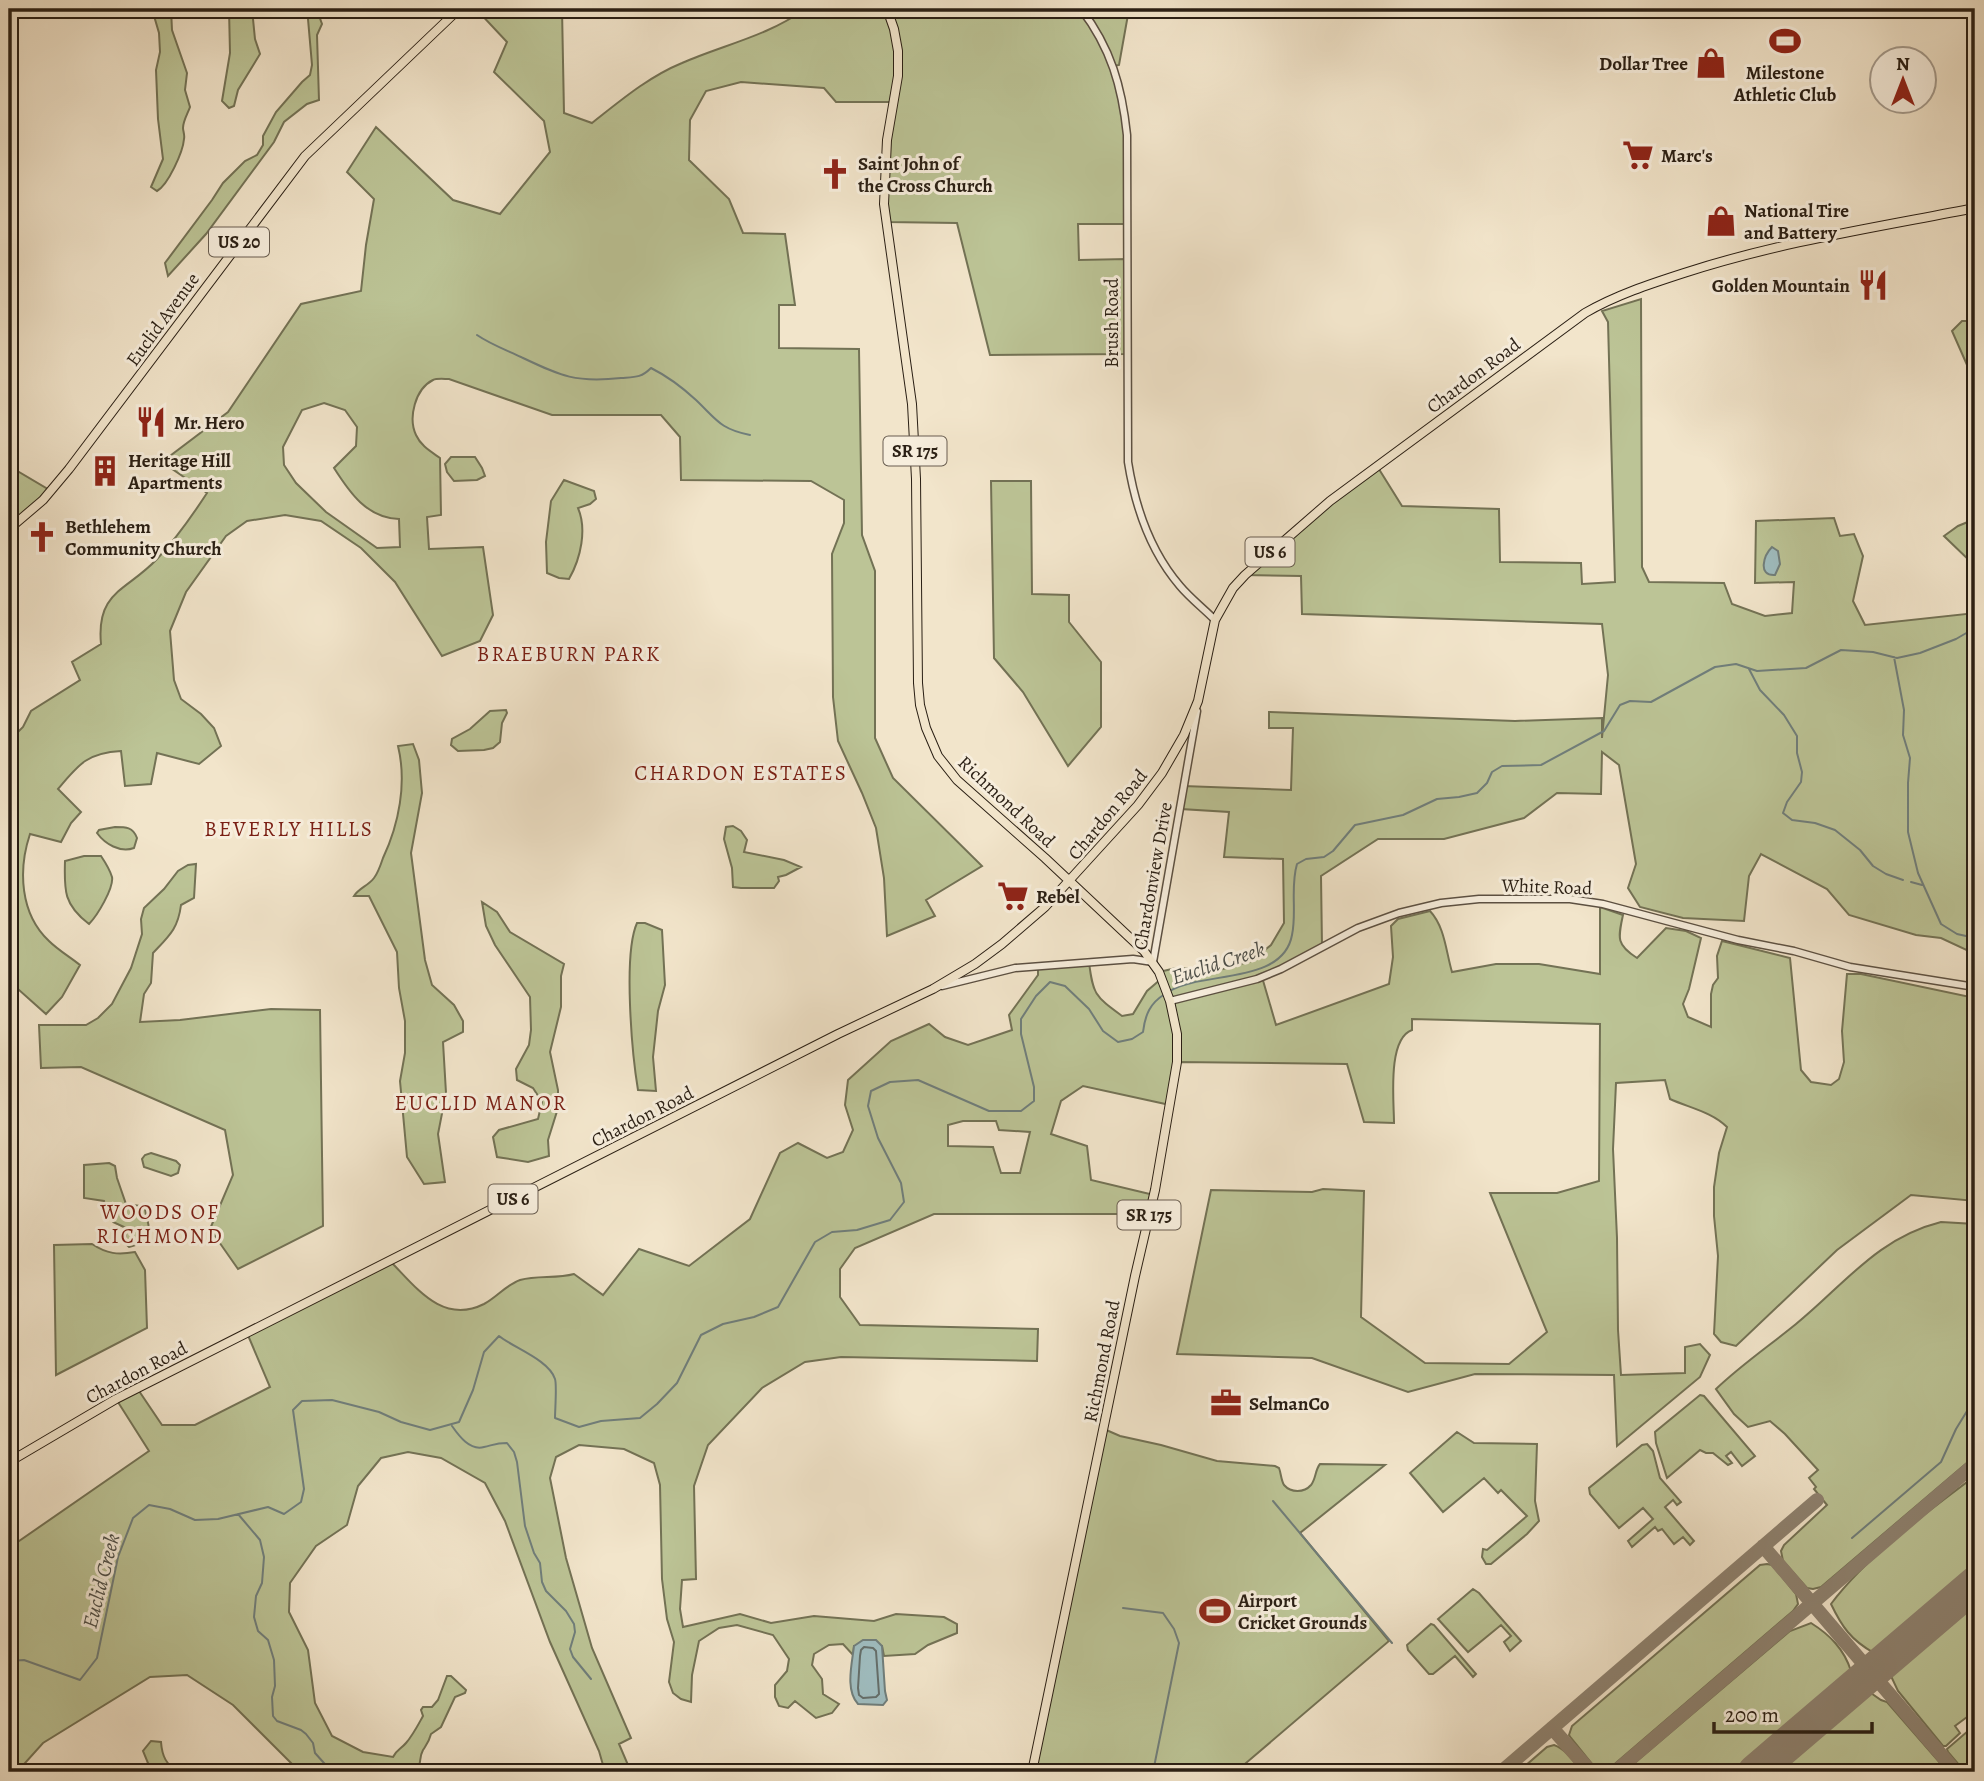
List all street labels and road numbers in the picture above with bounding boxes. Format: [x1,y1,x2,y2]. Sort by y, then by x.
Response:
road number: US 20 [209,228,269,256]
street label: Euclid Avenue [120,268,206,372]
street label: Brush Road [1099,277,1125,368]
street label: Chardon Road [1421,331,1527,420]
road number: SR 175 [884,436,946,466]
road number: US 6 [1246,538,1294,566]
street label: Richmond Road [952,750,1061,854]
street label: Chardon Road [1062,763,1154,866]
street label: Chardonview Drive [1127,800,1179,952]
street label: White Road [1500,872,1594,902]
street label: Chardon Road [587,1080,699,1154]
road number: US 6 [489,1184,538,1214]
road number: SR 175 [1118,1200,1180,1230]
street label: Richmond Road [1077,1297,1127,1425]
street label: Chardon Road [81,1335,192,1411]

